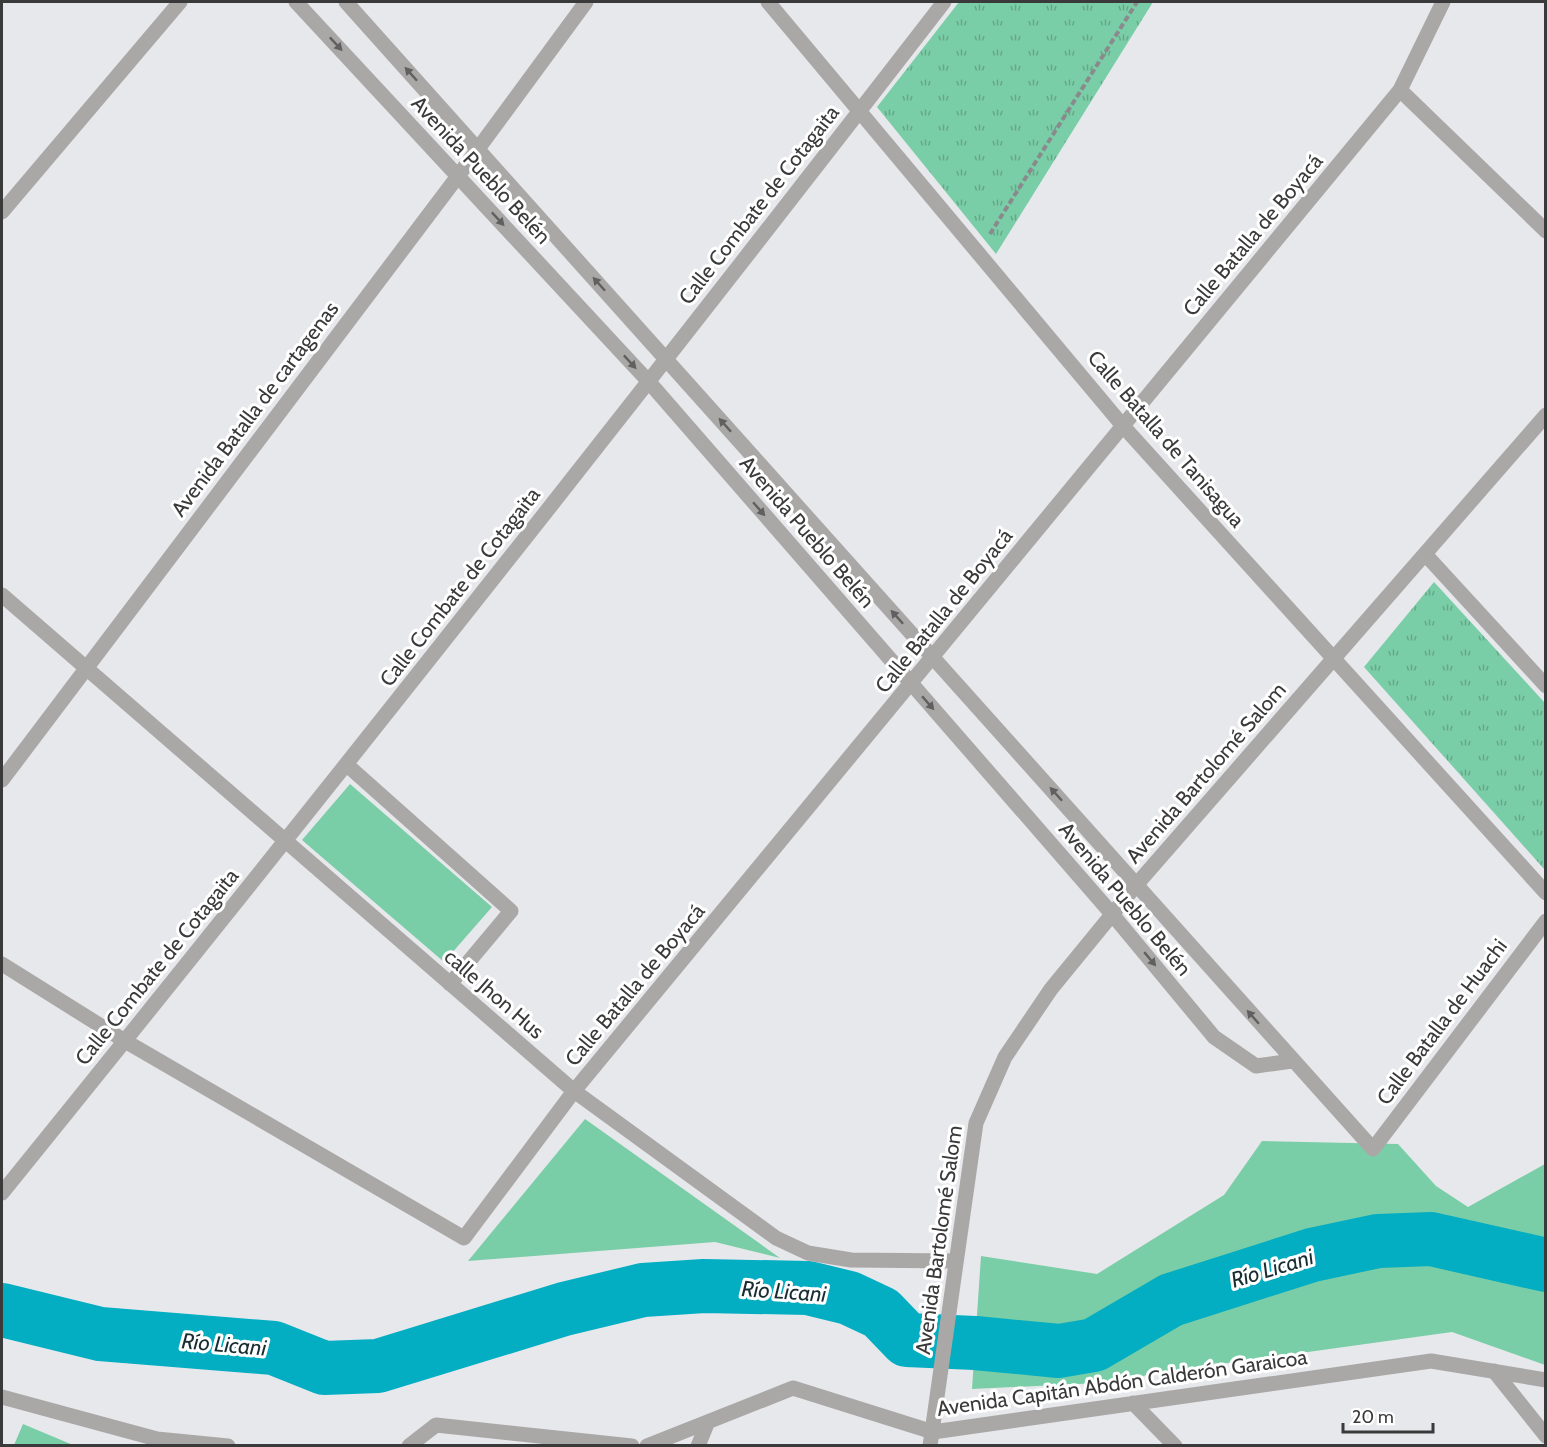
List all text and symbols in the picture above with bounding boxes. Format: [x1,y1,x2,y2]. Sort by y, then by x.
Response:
one-way arrow [329,37,343,52]
one-way arrow [405,67,418,82]
street label: Avenida Pueblo Belén [406,91,556,249]
street label: Calle Combate de Cotagaita [673,100,844,309]
street label: Calle Batalla de Boyacá [1178,149,1328,321]
one-way arrow [491,211,504,226]
one-way arrow [593,277,606,292]
street label: Avenida Batalla de cartagenas [166,296,344,521]
street label: Calle Batalla de Tanisagua [1083,345,1250,532]
one-way arrow [623,354,636,369]
one-way arrow [719,418,732,433]
street label: Avenida Pueblo Belén [735,451,880,613]
street label: Calle Combate de Cotagaita [374,482,545,691]
one-way arrow [752,501,765,516]
street label: Calle Batalla de Boyacá [870,524,1017,698]
one-way arrow [890,610,904,625]
street label: Avenida Bartolomé Salom [1120,677,1291,868]
one-way arrow [921,695,934,710]
one-way arrow [1050,787,1063,802]
street label: Avenida Pueblo Belén [1054,817,1197,981]
street label: Calle Combate de Cotagaita [70,863,244,1070]
street label: Calle Batalla de Boyacá [560,899,710,1071]
street label: Calle Batalla de Huachi [1371,934,1512,1109]
street label: calle Jhon Hus [439,944,549,1044]
one-way arrow [1143,951,1156,967]
one-way arrow [1247,1010,1260,1025]
street label: Avenida Bartolomé Salom [910,1124,967,1356]
water label: Río Licani [1228,1243,1317,1294]
water label: Río Licani [741,1275,828,1308]
water label: Río Licani [181,1327,268,1362]
street label: Avenida Capitán Abdón Calderón Garaicoa [935,1344,1309,1421]
scale bar [1343,1396,1433,1434]
text: 20 m [1352,1406,1394,1428]

